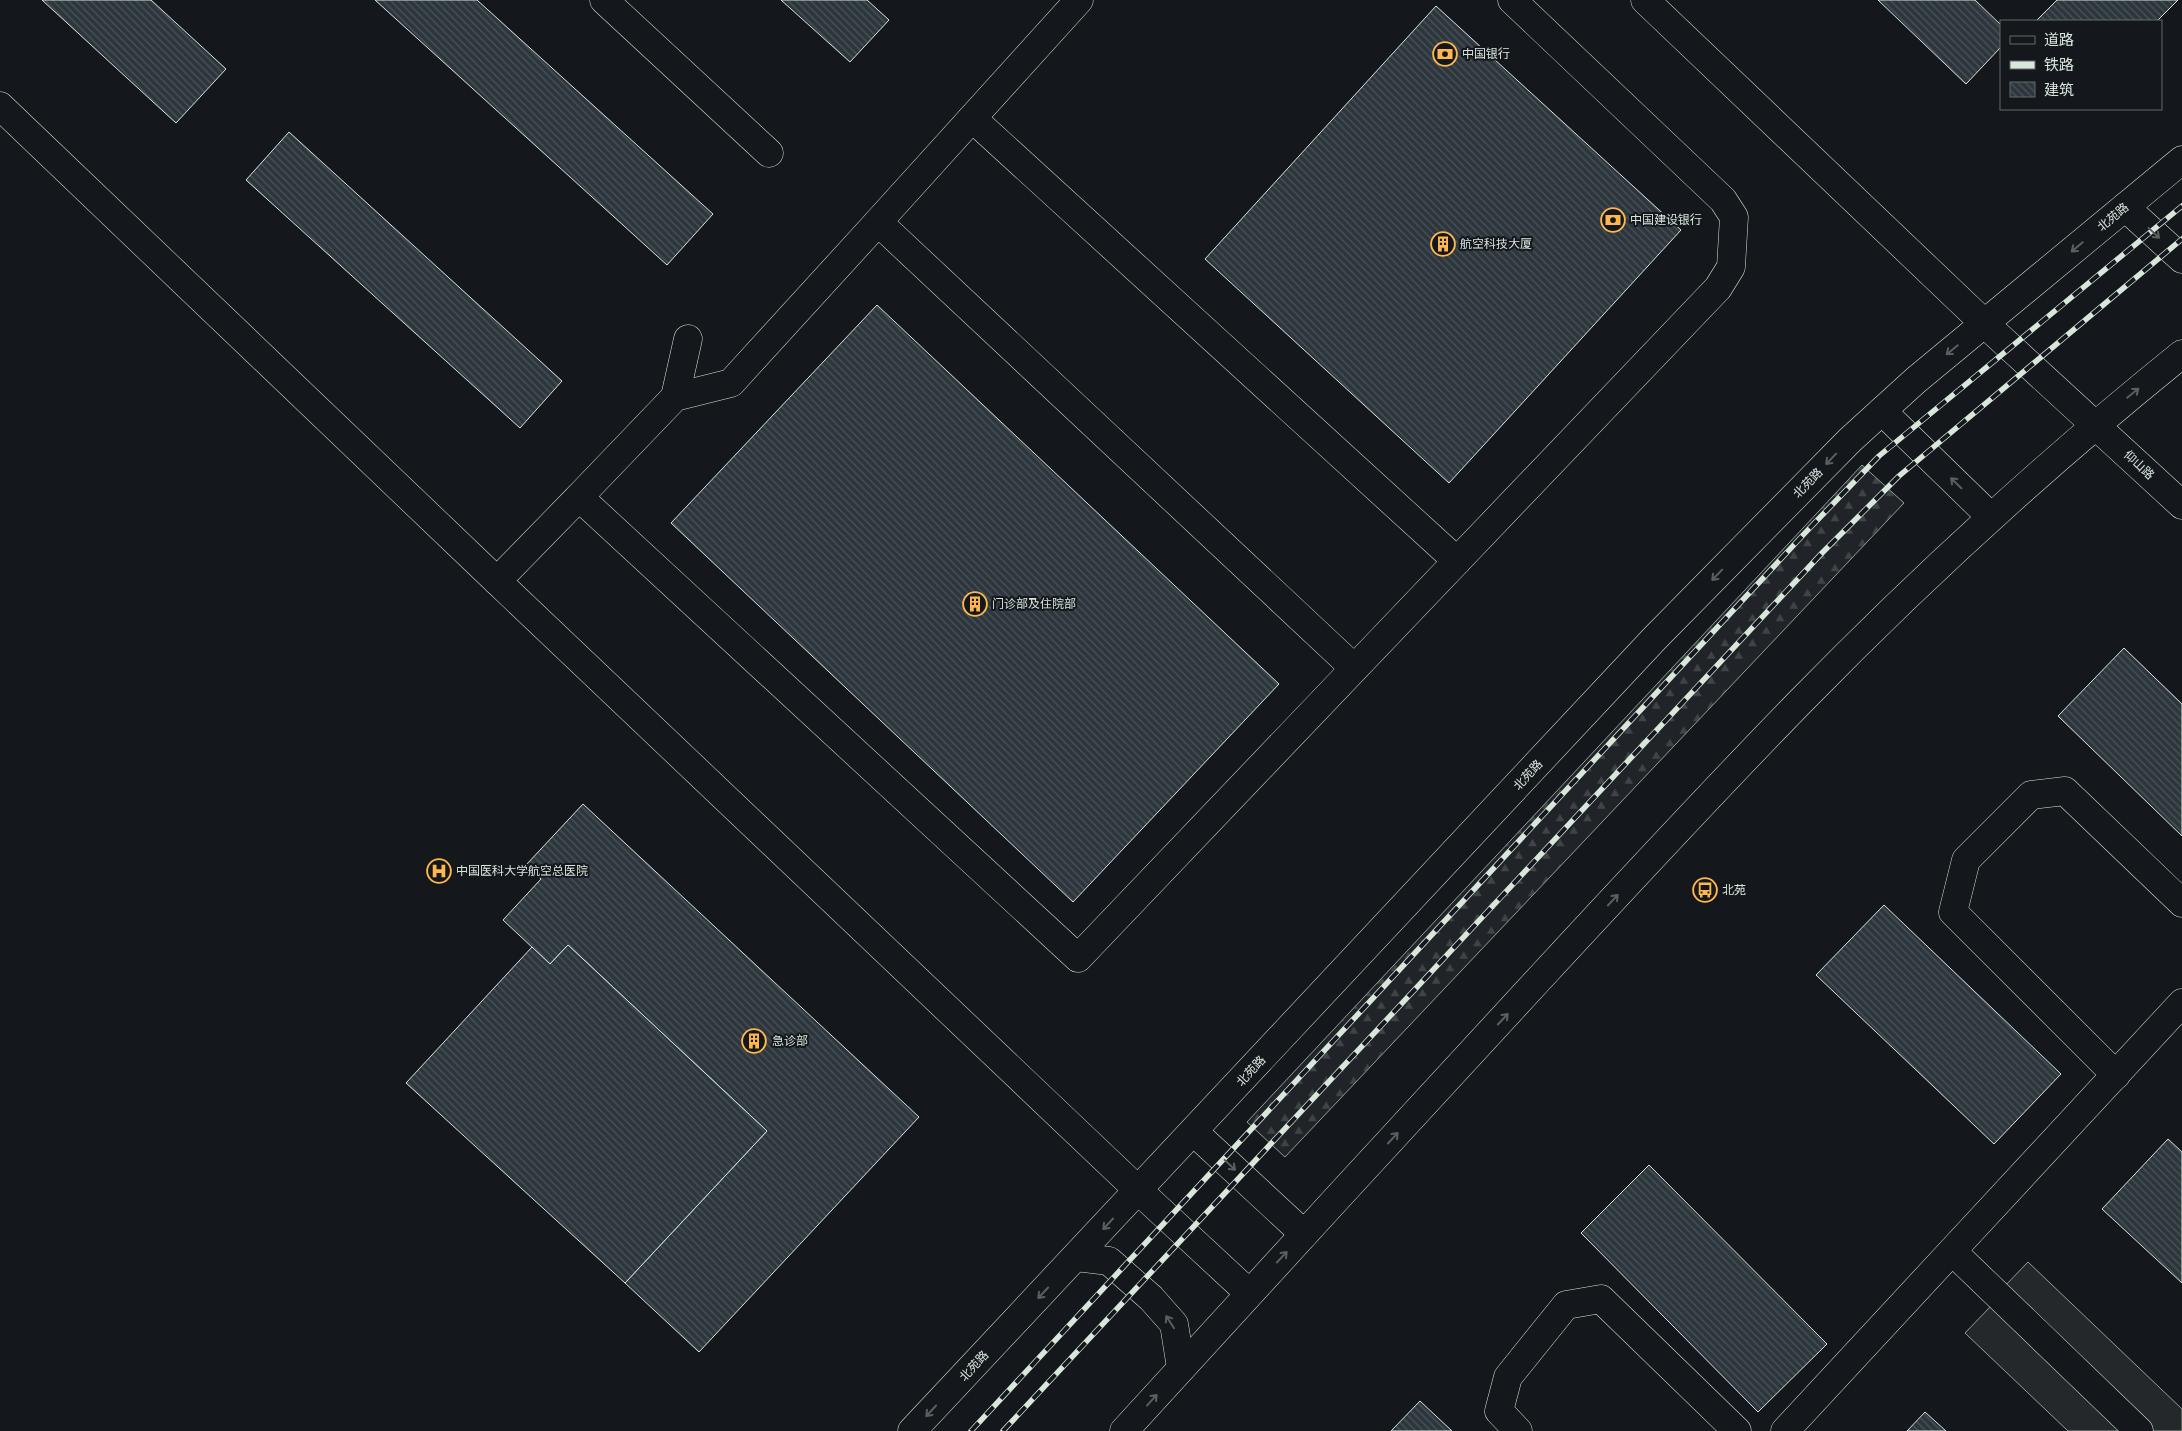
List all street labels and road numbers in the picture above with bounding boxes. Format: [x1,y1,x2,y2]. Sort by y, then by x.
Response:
street label: 北苑路 [2095,200,2131,234]
street label: 仰山路 [2121,448,2157,482]
street label: 北苑路 [1790,465,1826,501]
street label: 北苑路 [1511,757,1545,793]
street label: 北苑路 [1234,1053,1268,1089]
street label: 北苑路 [957,1348,991,1384]

